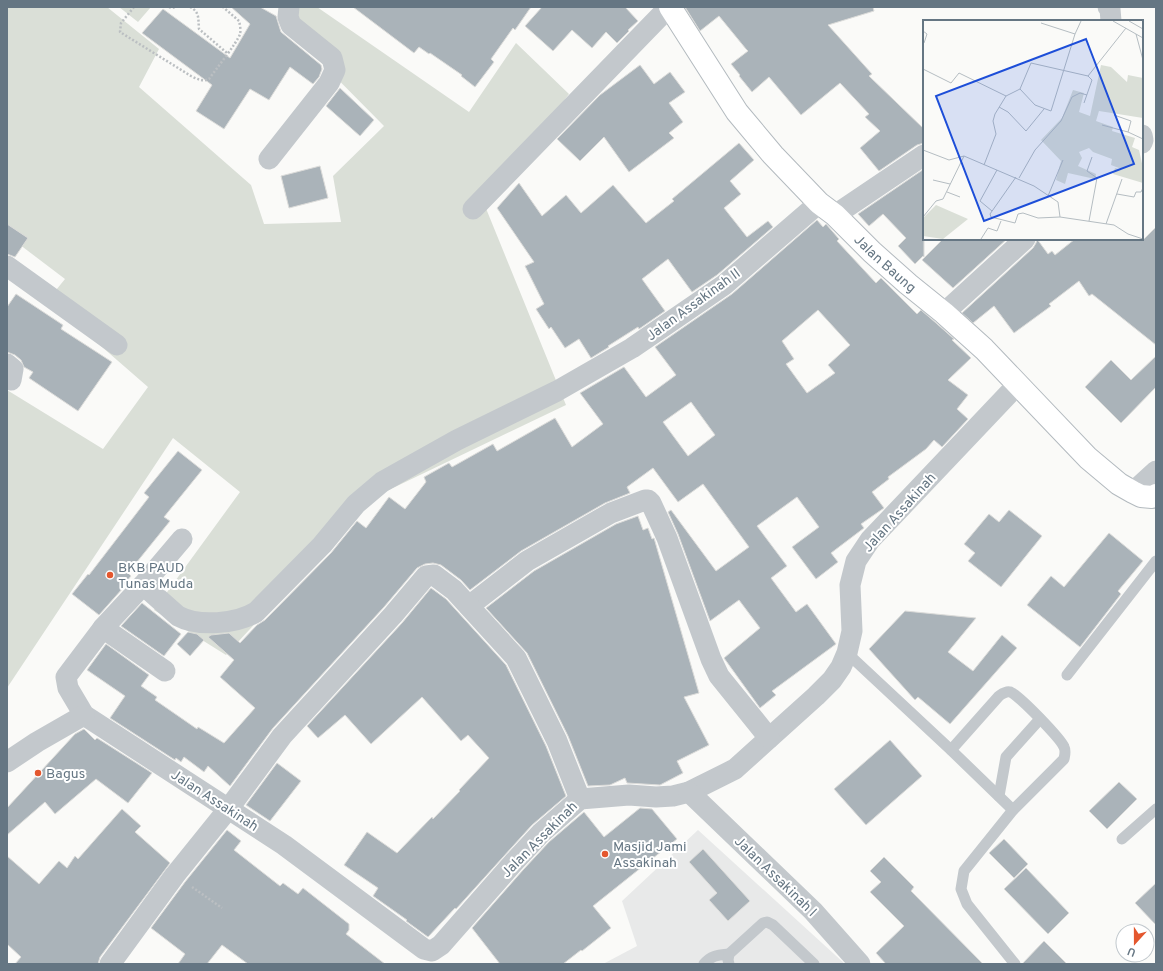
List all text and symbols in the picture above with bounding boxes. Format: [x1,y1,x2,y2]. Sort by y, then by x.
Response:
inset map [923,20,1143,240]
street label: Jalan Baung [850,232,919,297]
street label: Jalan Assakinah II [644,265,744,345]
street label: Jalan Assakinah [860,470,940,556]
place label: BKB PAUD Tunas Muda [118,560,193,593]
marker: BKB PAUD Tunas Muda [105,570,115,580]
place label: Bagus [46,766,85,783]
street label: Jalan Assakinah [167,767,261,836]
marker: Bagus [33,768,43,778]
street label: Jalan Assakinah [498,798,582,882]
street label: Jalan Assakinah I [730,833,820,921]
place label: Masjid Jami Assakinah [613,839,687,872]
marker: Masjid Jami Assakinah [600,849,610,859]
north arrow [1115,923,1155,963]
text: U [1126,943,1138,959]

